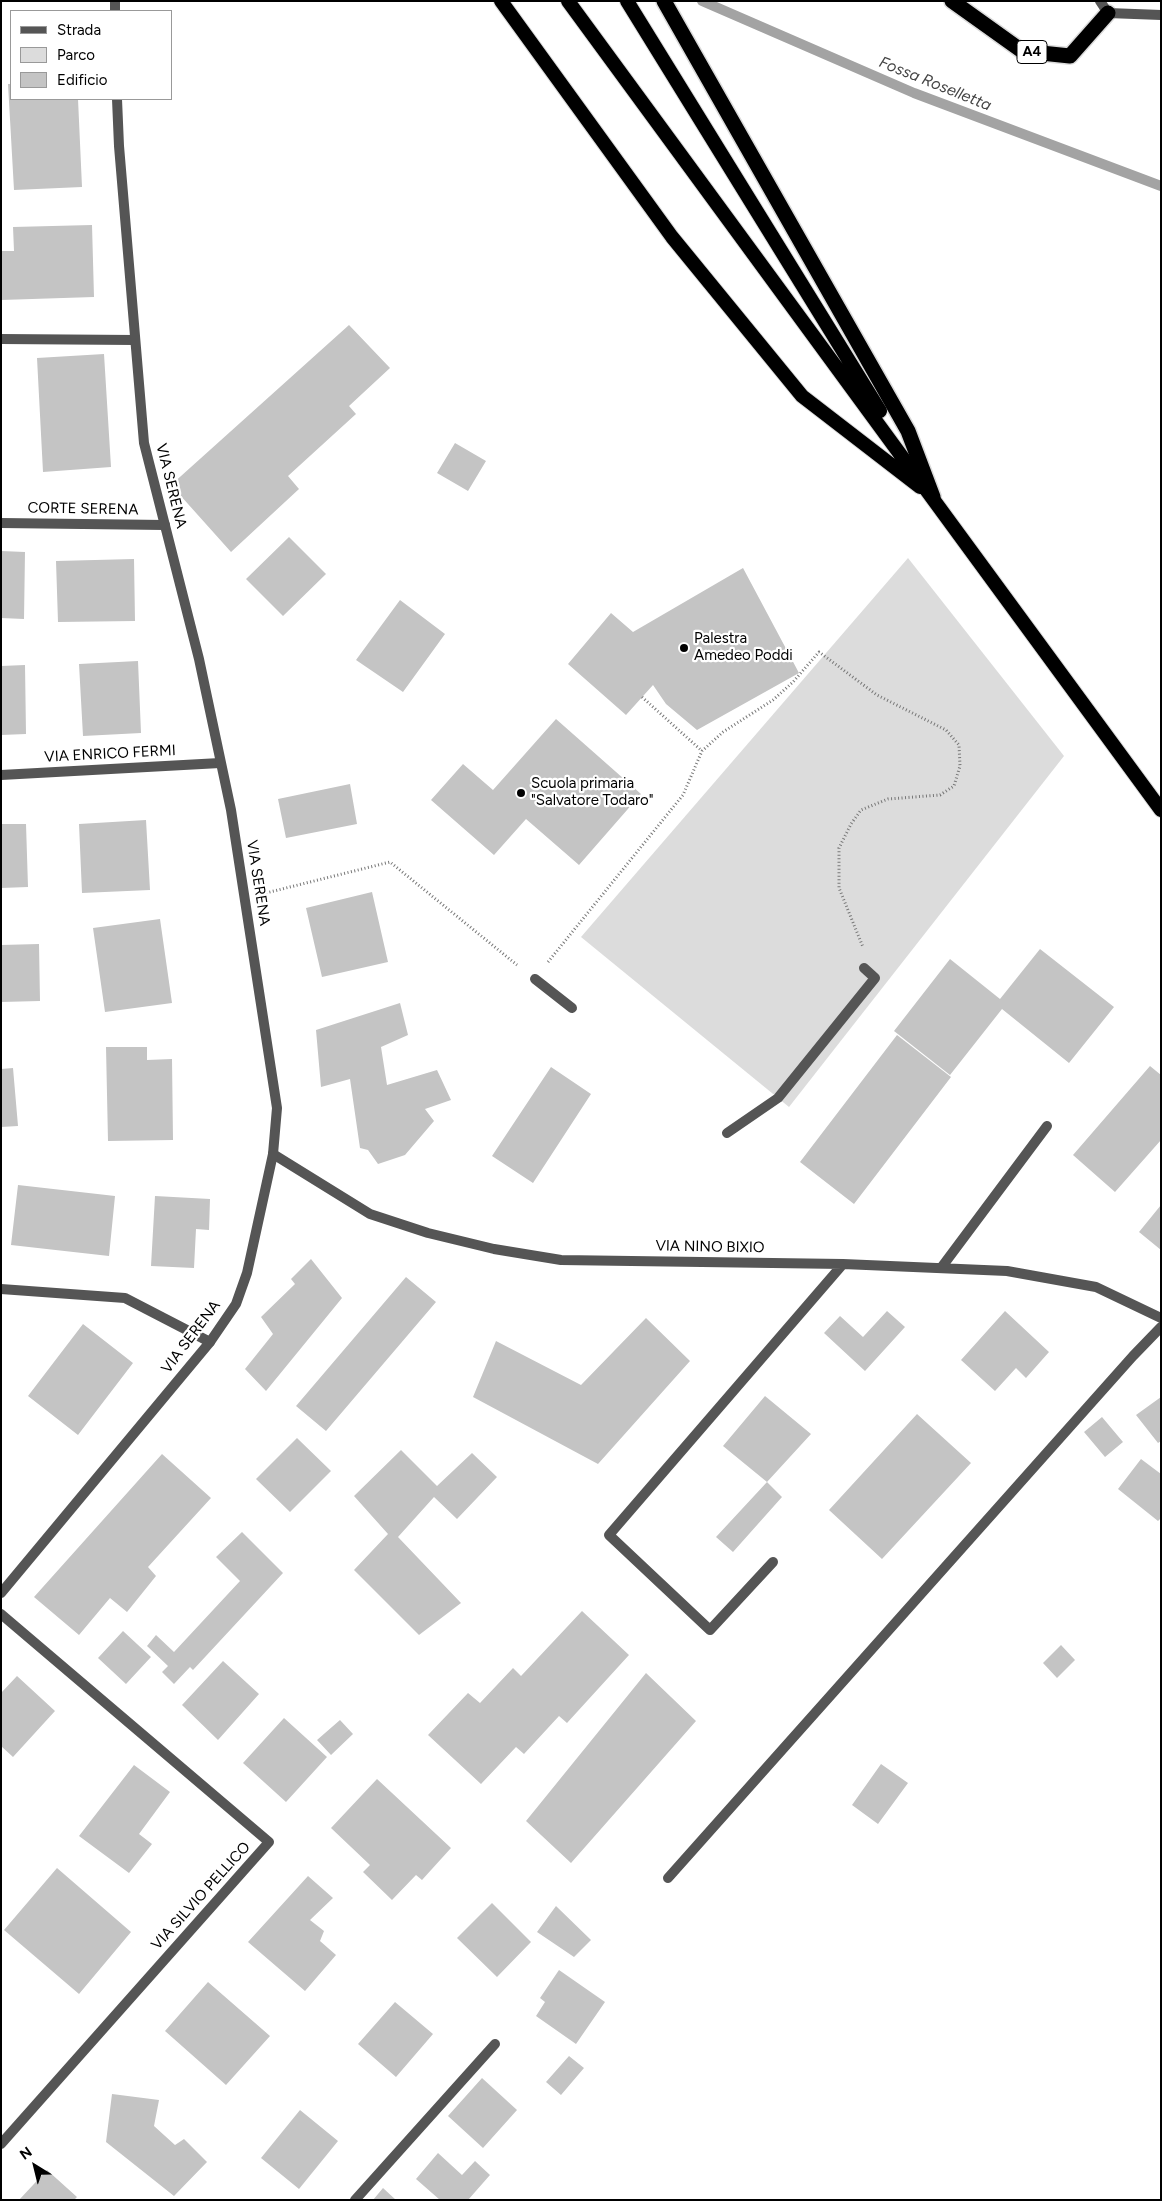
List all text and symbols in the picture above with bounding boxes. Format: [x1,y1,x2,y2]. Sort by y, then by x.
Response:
legend [10,10,172,100]
text: Strada [57,21,101,39]
road number: A4 [1017,41,1047,64]
text: Parco [57,46,95,64]
water label: Fossa Roselletta [876,53,994,115]
text: Edificio [57,71,107,89]
street label: VIA SERENA [152,442,190,530]
street label: CORTE SERENA [27,499,139,519]
place label: Palestra Amedeo Poddi [694,630,793,665]
marker: Palestra Amedeo Poddi [678,642,690,654]
street label: VIA ENRICO FERMI [44,742,176,766]
place label: Scuola primaria "Salvatore Todaro" [531,775,654,810]
marker: Scuola primaria "Salvatore Todaro" [515,787,527,799]
street label: VIA SERENA [242,839,274,927]
street label: VIA NINO BIXIO [655,1237,765,1257]
street label: VIA SERENA [158,1297,224,1377]
street label: VIA SILVIO PELLICO [148,1838,254,1954]
north arrow [10,2141,60,2191]
text: N [17,2143,35,2164]

